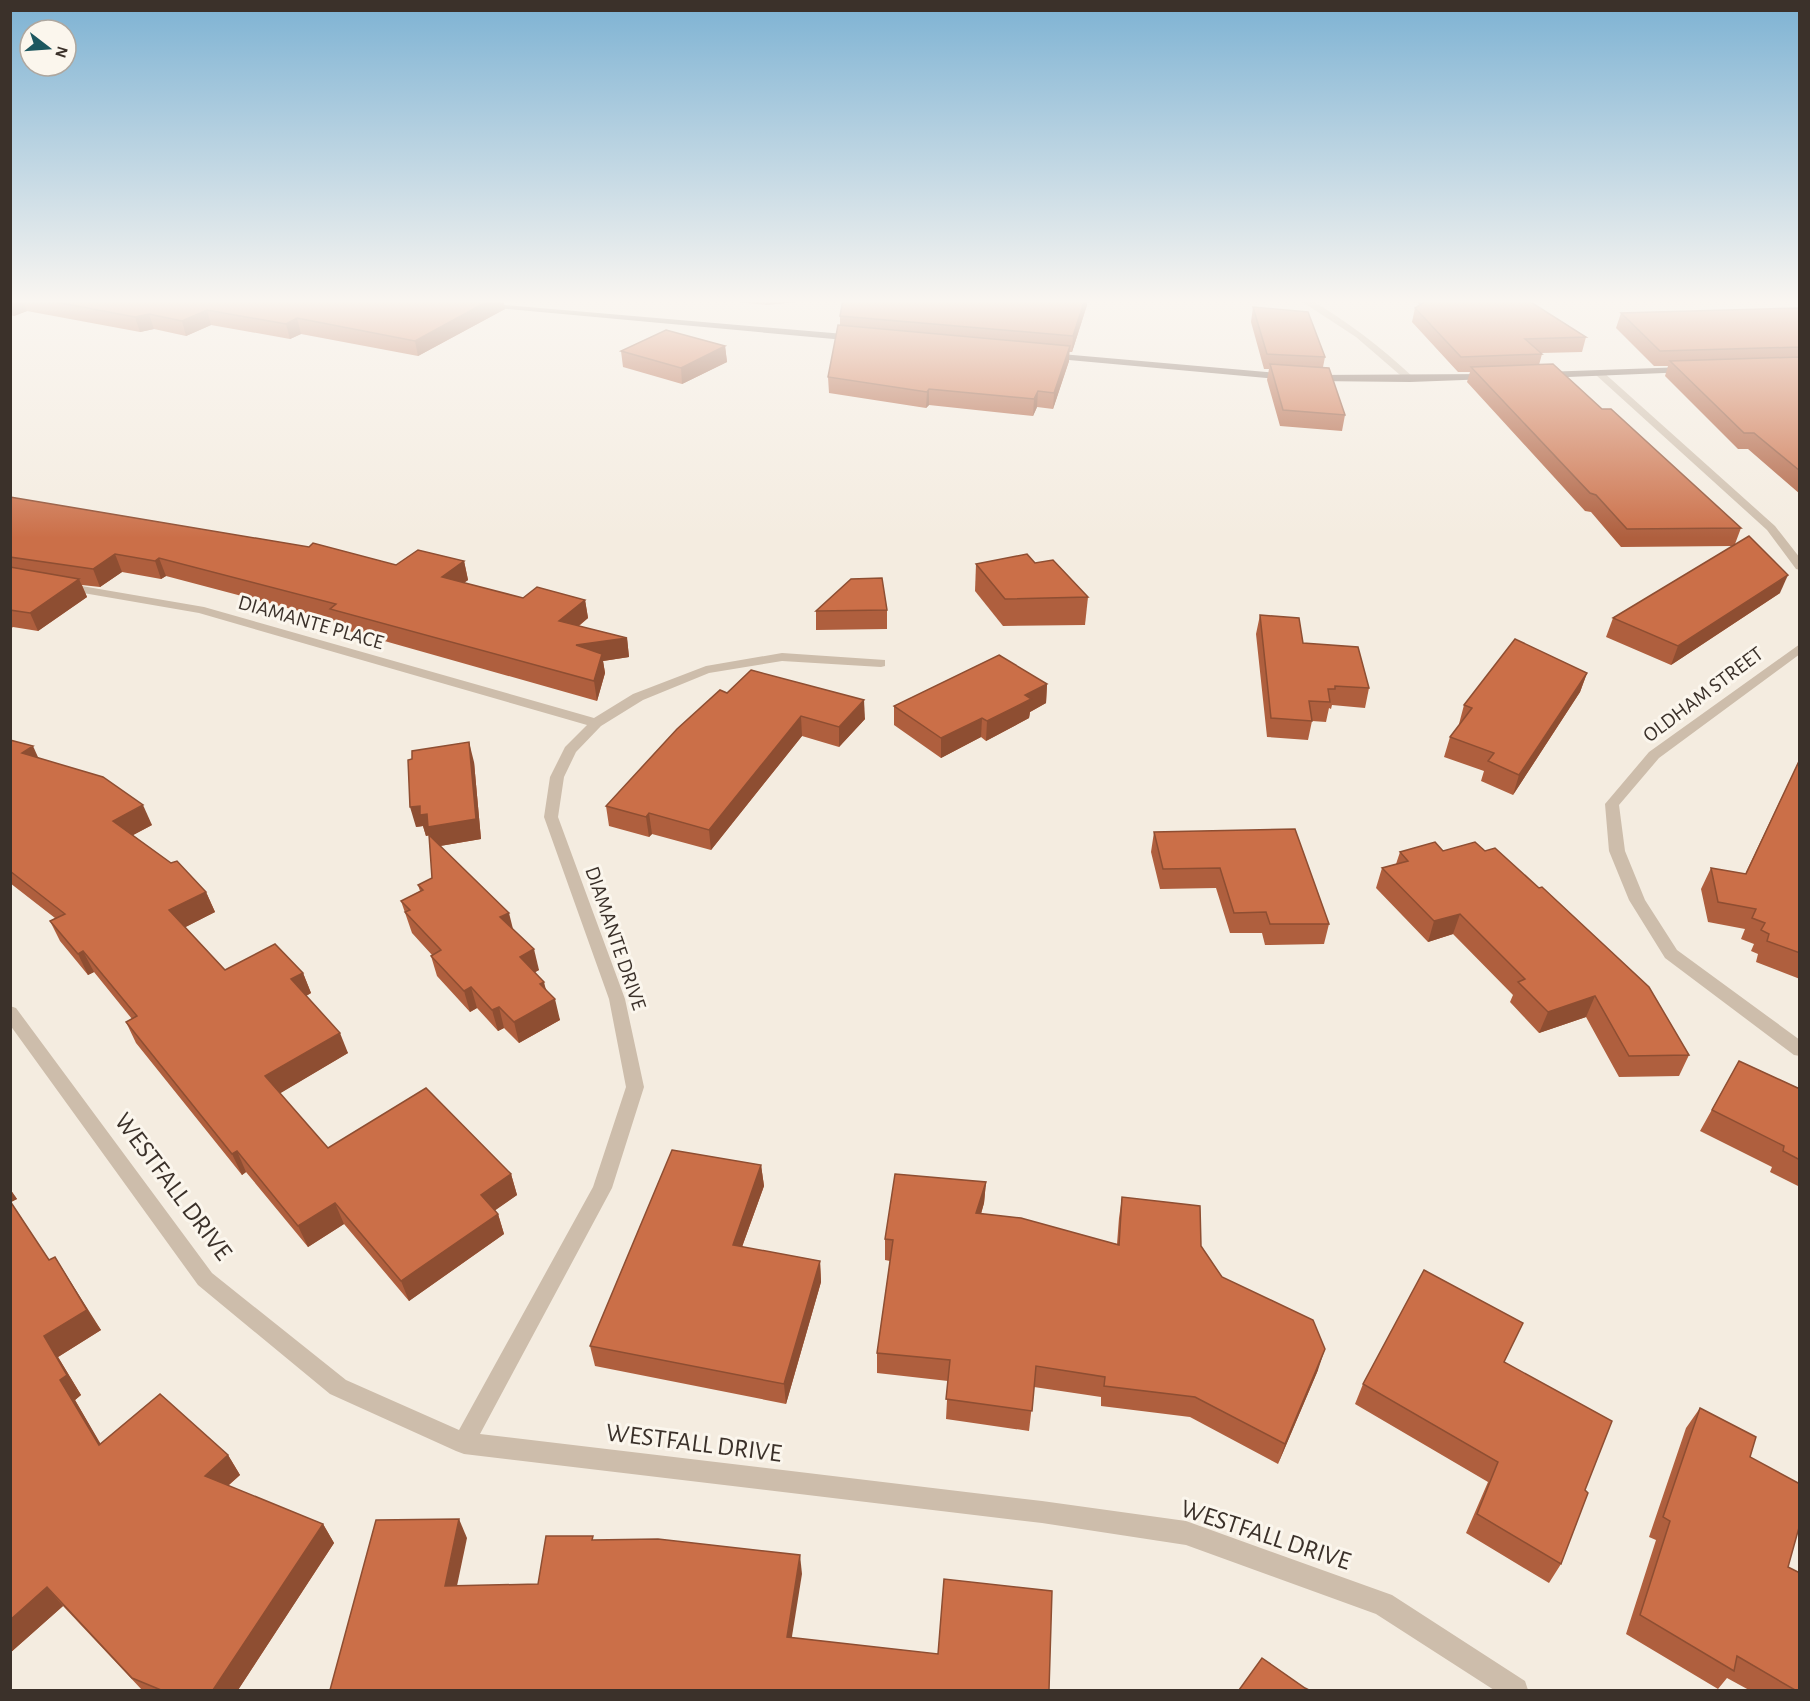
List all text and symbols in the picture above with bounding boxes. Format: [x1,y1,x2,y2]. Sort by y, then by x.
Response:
north arrow [18,18,78,78]
text: N [52,44,71,60]
street label: DIAMANTE PLACE [236,592,386,653]
street label: OLDHAM STREET [1639,643,1767,746]
street label: DIAMANTE DRIVE [581,864,650,1013]
street label: WESTFALL DRIVE [110,1108,237,1265]
street label: WESTFALL DRIVE [605,1419,783,1467]
street label: WESTFALL DRIVE [1178,1495,1354,1575]

